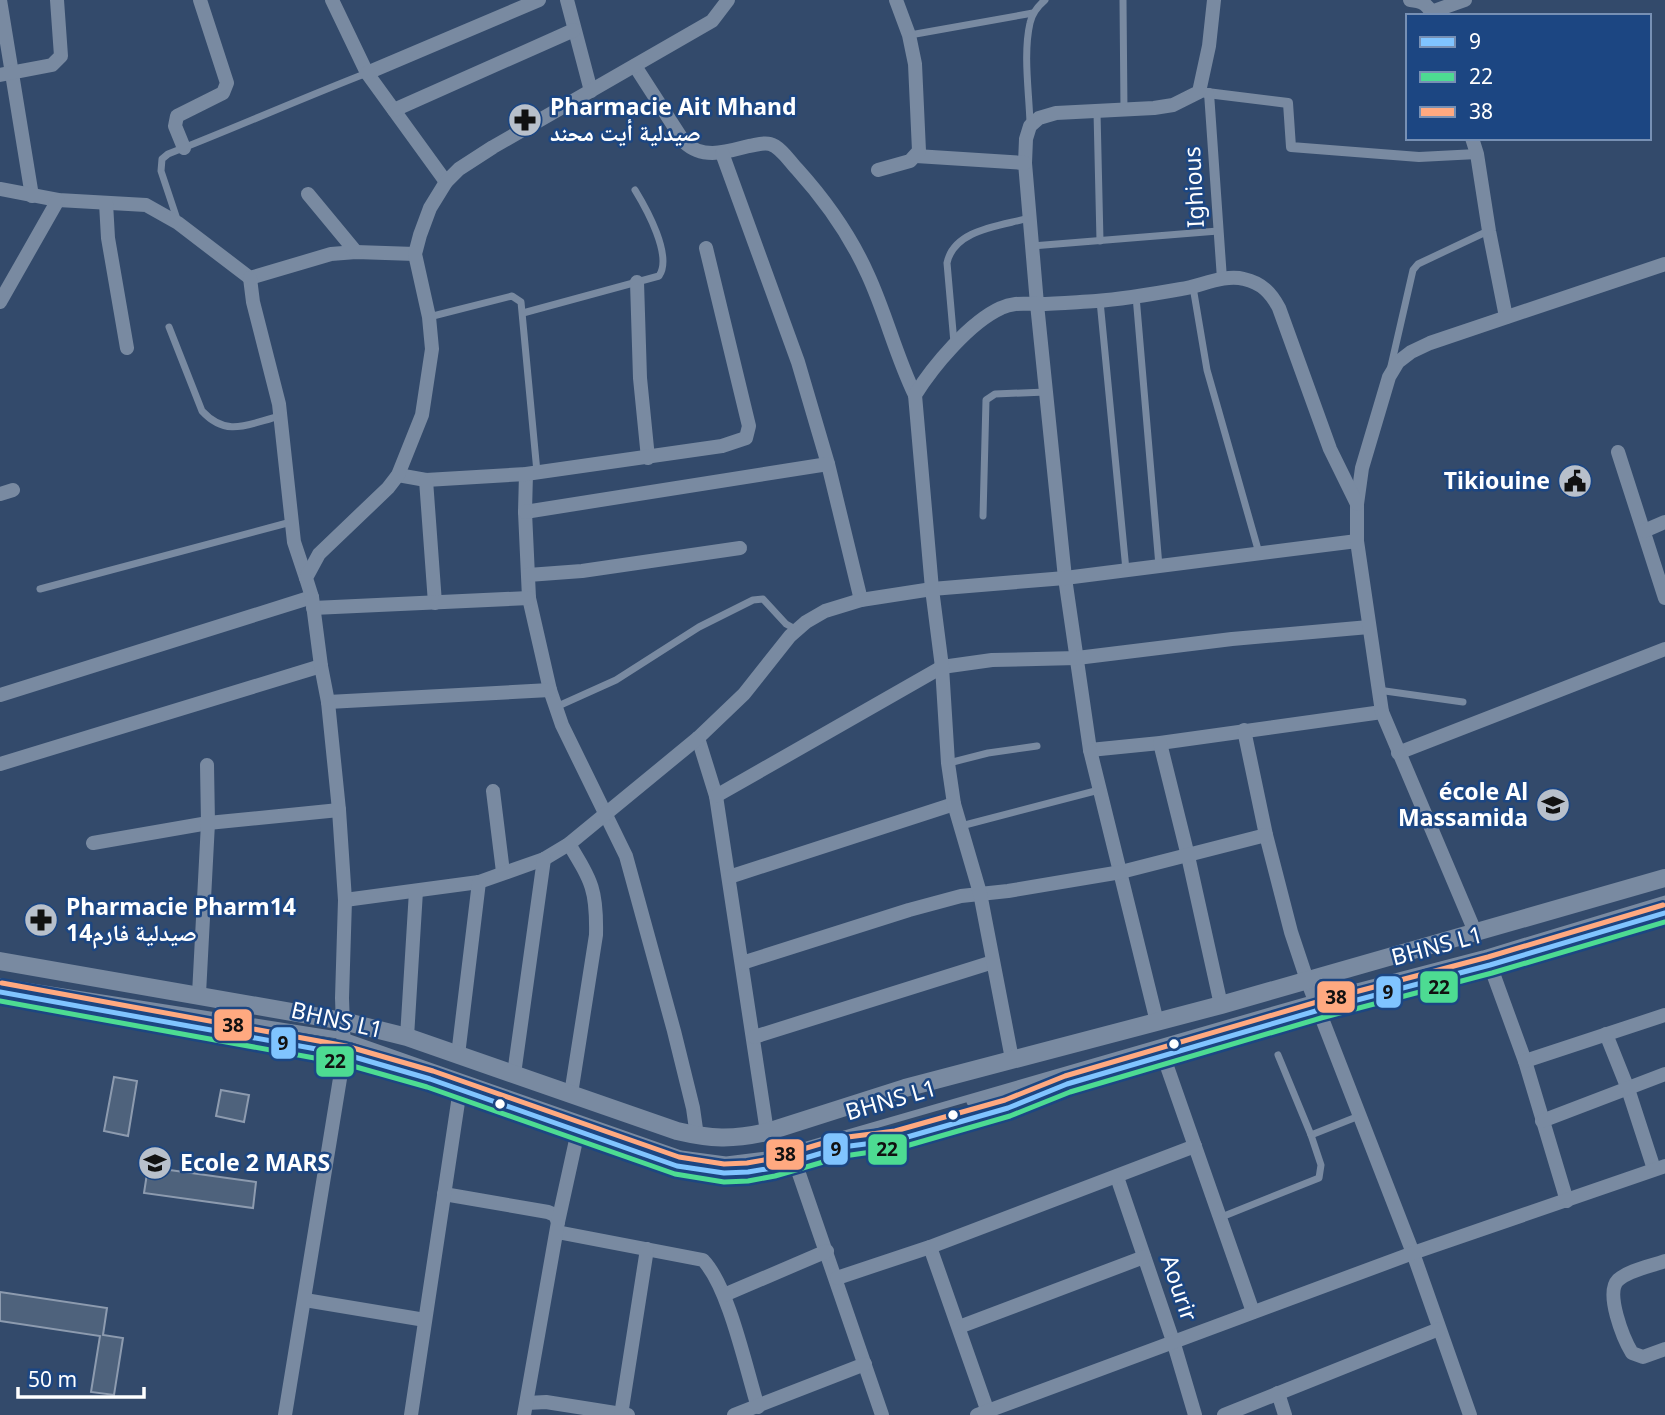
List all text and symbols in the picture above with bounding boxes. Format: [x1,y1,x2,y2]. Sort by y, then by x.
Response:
legend [1406,14,1651,140]
text: 9 [1469,27,1481,55]
text: 22 [1469,62,1493,90]
place label: Pharmacie Ait Mhand صيدلية أيت محند [550,90,797,148]
text: 38 [1469,97,1493,125]
pharmacy icon: Pharmacie Ait Mhand صيدلية أيت محند [506,101,544,139]
street label: Ighious [1175,146,1211,228]
public building icon: Tikiouine [1556,462,1594,500]
place label: Tikiouine [1444,464,1550,496]
place label: école Al Massamida [1398,775,1528,833]
school or university icon: école Al Massamida [1534,786,1572,824]
place label: Pharmacie Pharm14 صيدلية فارم14 [66,890,296,949]
pharmacy icon: Pharmacie Pharm14 صيدلية فارم14 [22,901,60,939]
street label: BHNS L1 [1388,918,1486,973]
line badge: 22 [1419,970,1459,1004]
text: 22 [1428,974,1450,1000]
line badge: 9 [1375,975,1402,1009]
text: 9 [1383,979,1394,1005]
line badge: 38 [1316,980,1356,1014]
text: 38 [1325,984,1347,1010]
street label: BHNS L1 [288,993,386,1045]
line badge: 38 [213,1008,253,1042]
text: 38 [222,1012,244,1038]
line badge: 9 [270,1026,297,1060]
text: 9 [278,1030,289,1056]
unlabelled marker [1167,1037,1181,1051]
line badge: 22 [315,1045,355,1078]
text: 22 [324,1048,346,1074]
street label: BHNS L1 [841,1071,940,1127]
unlabelled marker [493,1097,507,1111]
unlabelled marker [946,1108,960,1122]
line badge: 9 [822,1132,849,1166]
line badge: 22 [867,1133,908,1166]
text: 9 [831,1136,842,1162]
text: 22 [876,1136,898,1162]
line badge: 38 [765,1138,805,1171]
text: 38 [774,1141,796,1167]
school or university icon: Ecole 2 MARS [136,1144,174,1182]
place label: Ecole 2 MARS [180,1146,330,1178]
street label: Aourir [1154,1250,1206,1325]
scale bar [18,1356,144,1400]
text: 50 m [28,1365,77,1393]

